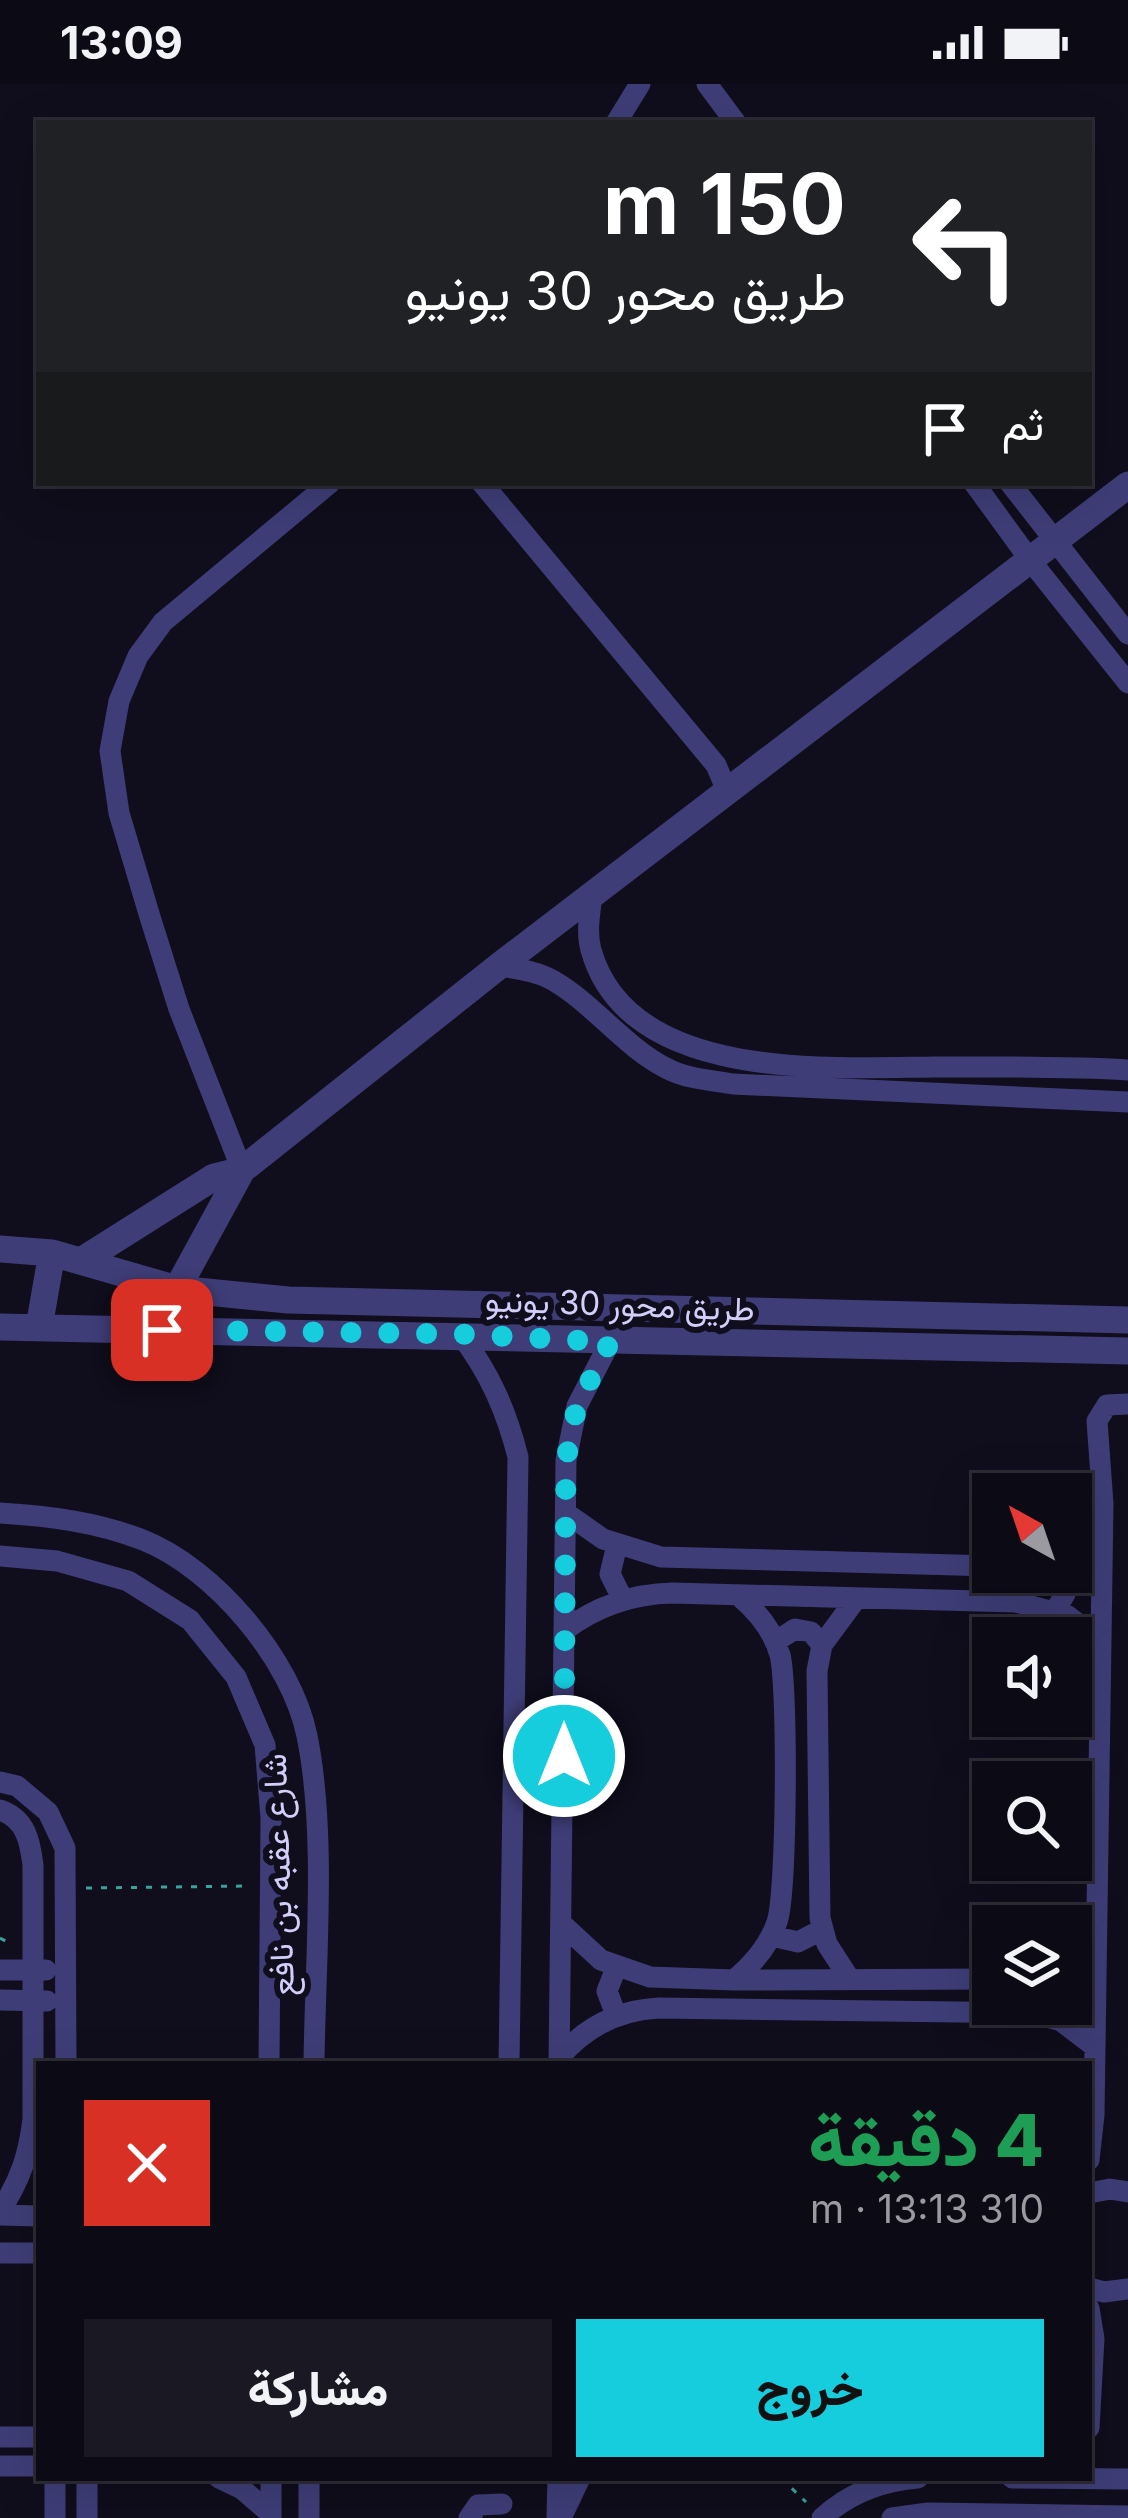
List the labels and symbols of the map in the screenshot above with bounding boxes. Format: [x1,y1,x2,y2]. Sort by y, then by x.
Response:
pin [111,1279,213,1381]
street label: طريق محور 30 يونيو [485,1279,755,1330]
north arrow [972,1473,1092,1593]
position arrow [501,1693,627,1819]
street label: شارع عقبه بن نافع [254,1753,305,1997]

